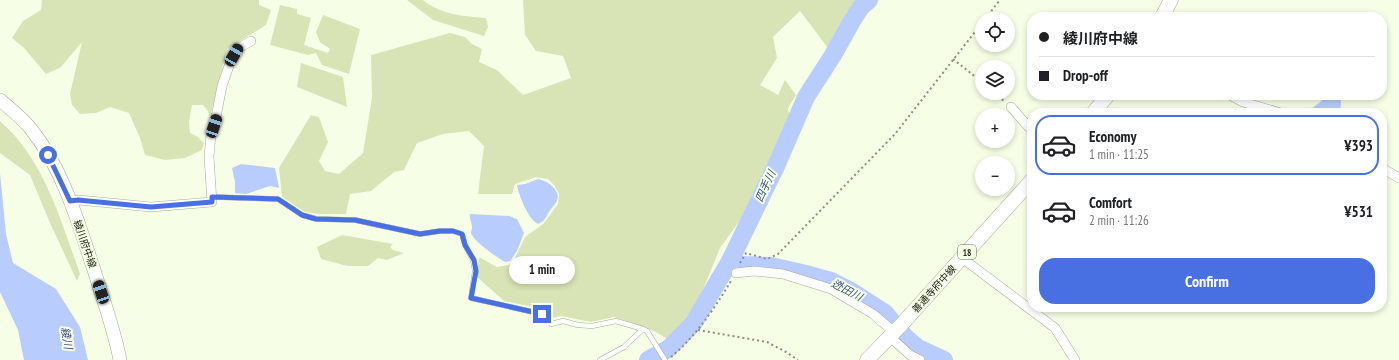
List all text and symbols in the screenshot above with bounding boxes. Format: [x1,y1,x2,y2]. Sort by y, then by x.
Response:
map controls [975,12,1015,196]
button: locate [975,12,1015,52]
text: 綾川府中線 [1063,29,1138,48]
car [223,42,245,68]
button: layers [975,60,1015,100]
text: Drop-off [1063,66,1108,85]
button: + [975,108,1015,148]
car [205,113,223,139]
icon: car [1041,127,1077,163]
text: Economy [1089,127,1137,146]
text: ¥393 [1344,136,1373,155]
route start [39,146,57,164]
text: 1 min · 11:25 [1089,146,1149,163]
button: − [975,156,1015,196]
water label: 四手川 [752,167,779,204]
icon: car [1041,193,1077,229]
text: Comfort [1089,193,1132,212]
text: ¥531 [1344,202,1373,221]
text: 2 min · 11:26 [1089,212,1149,229]
street label: 綾川府中線 [71,218,99,270]
road number: 18 [958,245,976,259]
callout: 1 min [509,256,575,284]
button: Confirm [1039,258,1375,304]
text: 1 min [529,261,555,278]
street label: 善通寺府中線 [909,262,959,316]
water label: 迯田川 [829,276,866,304]
car [92,279,110,305]
route end [533,305,551,323]
water label: 綾川 [58,326,76,351]

